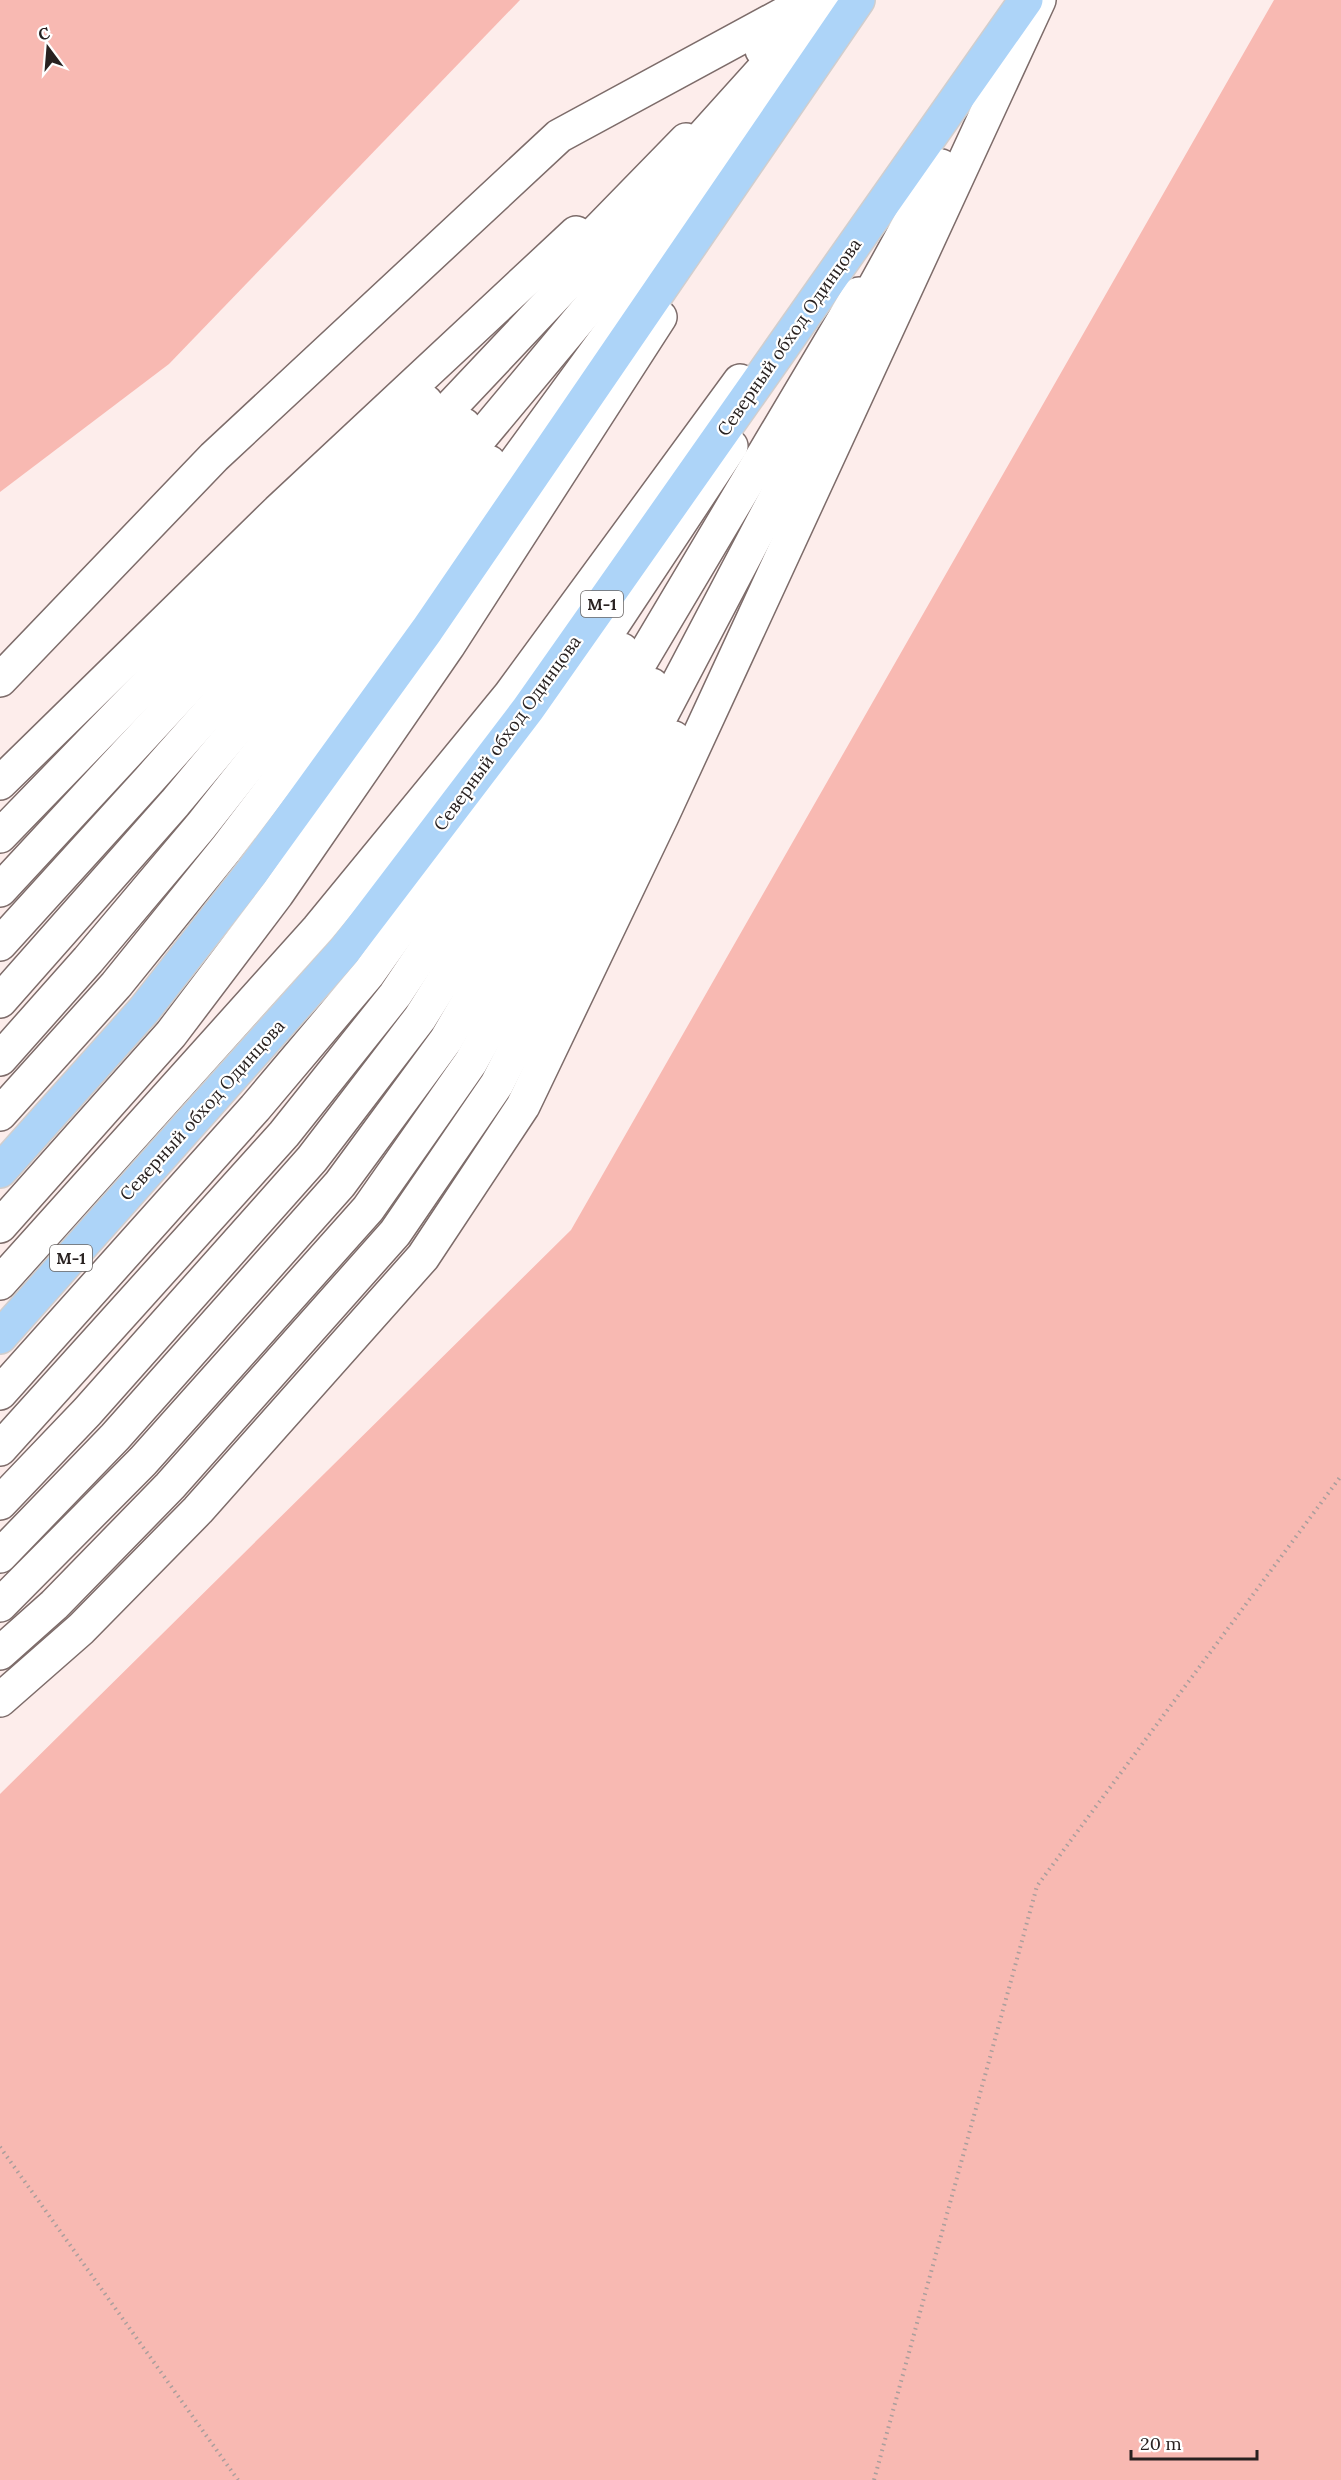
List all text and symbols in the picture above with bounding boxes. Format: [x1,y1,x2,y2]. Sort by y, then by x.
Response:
north arrow [18,18,78,78]
text: С [36,22,52,45]
street label: Северный обход Одинцова [712,234,866,440]
road number: М-1 [581,591,623,617]
street label: Северный обход Одинцова [428,631,586,835]
street label: Северный обход Одинцова [114,1015,290,1205]
road number: М-1 [50,1245,92,1271]
scale bar [1131,2423,1257,2461]
text: 20 m [1140,2432,1182,2455]

